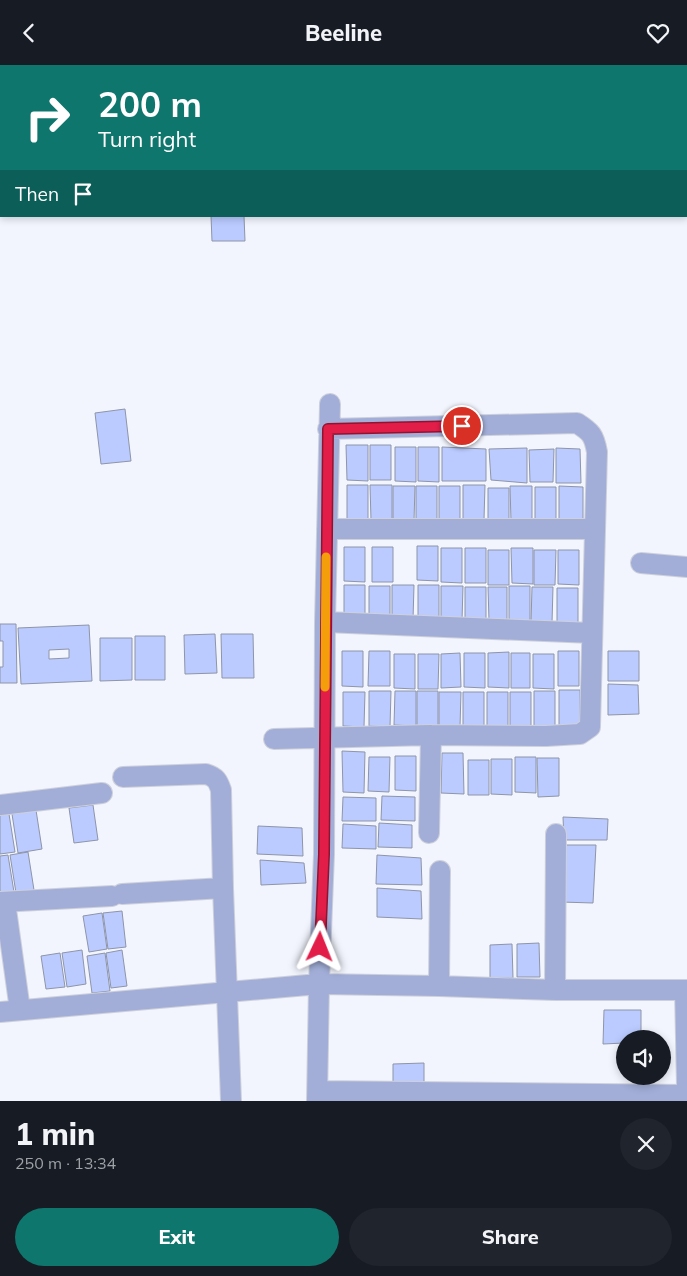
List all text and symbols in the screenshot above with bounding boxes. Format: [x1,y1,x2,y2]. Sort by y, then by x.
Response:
icon: back [15,19,43,47]
text: Beeline [305,19,382,47]
icon: heart [644,19,672,47]
text: 200 m [98,82,202,126]
icon: right [15,85,80,150]
text: Turn right [98,125,196,153]
icon: arrive [69,180,97,208]
text: Then [15,182,59,206]
pin [441,405,483,447]
icon: arrive [448,412,476,440]
position arrow [293,920,345,972]
map controls [616,1030,671,1085]
button: sound [616,1030,671,1085]
text: 1 min [15,1115,95,1153]
button: close [620,1118,672,1170]
text: 250 m · 13:34 [15,1153,116,1173]
button: Exit [15,1208,339,1266]
button: Share [349,1208,672,1266]

